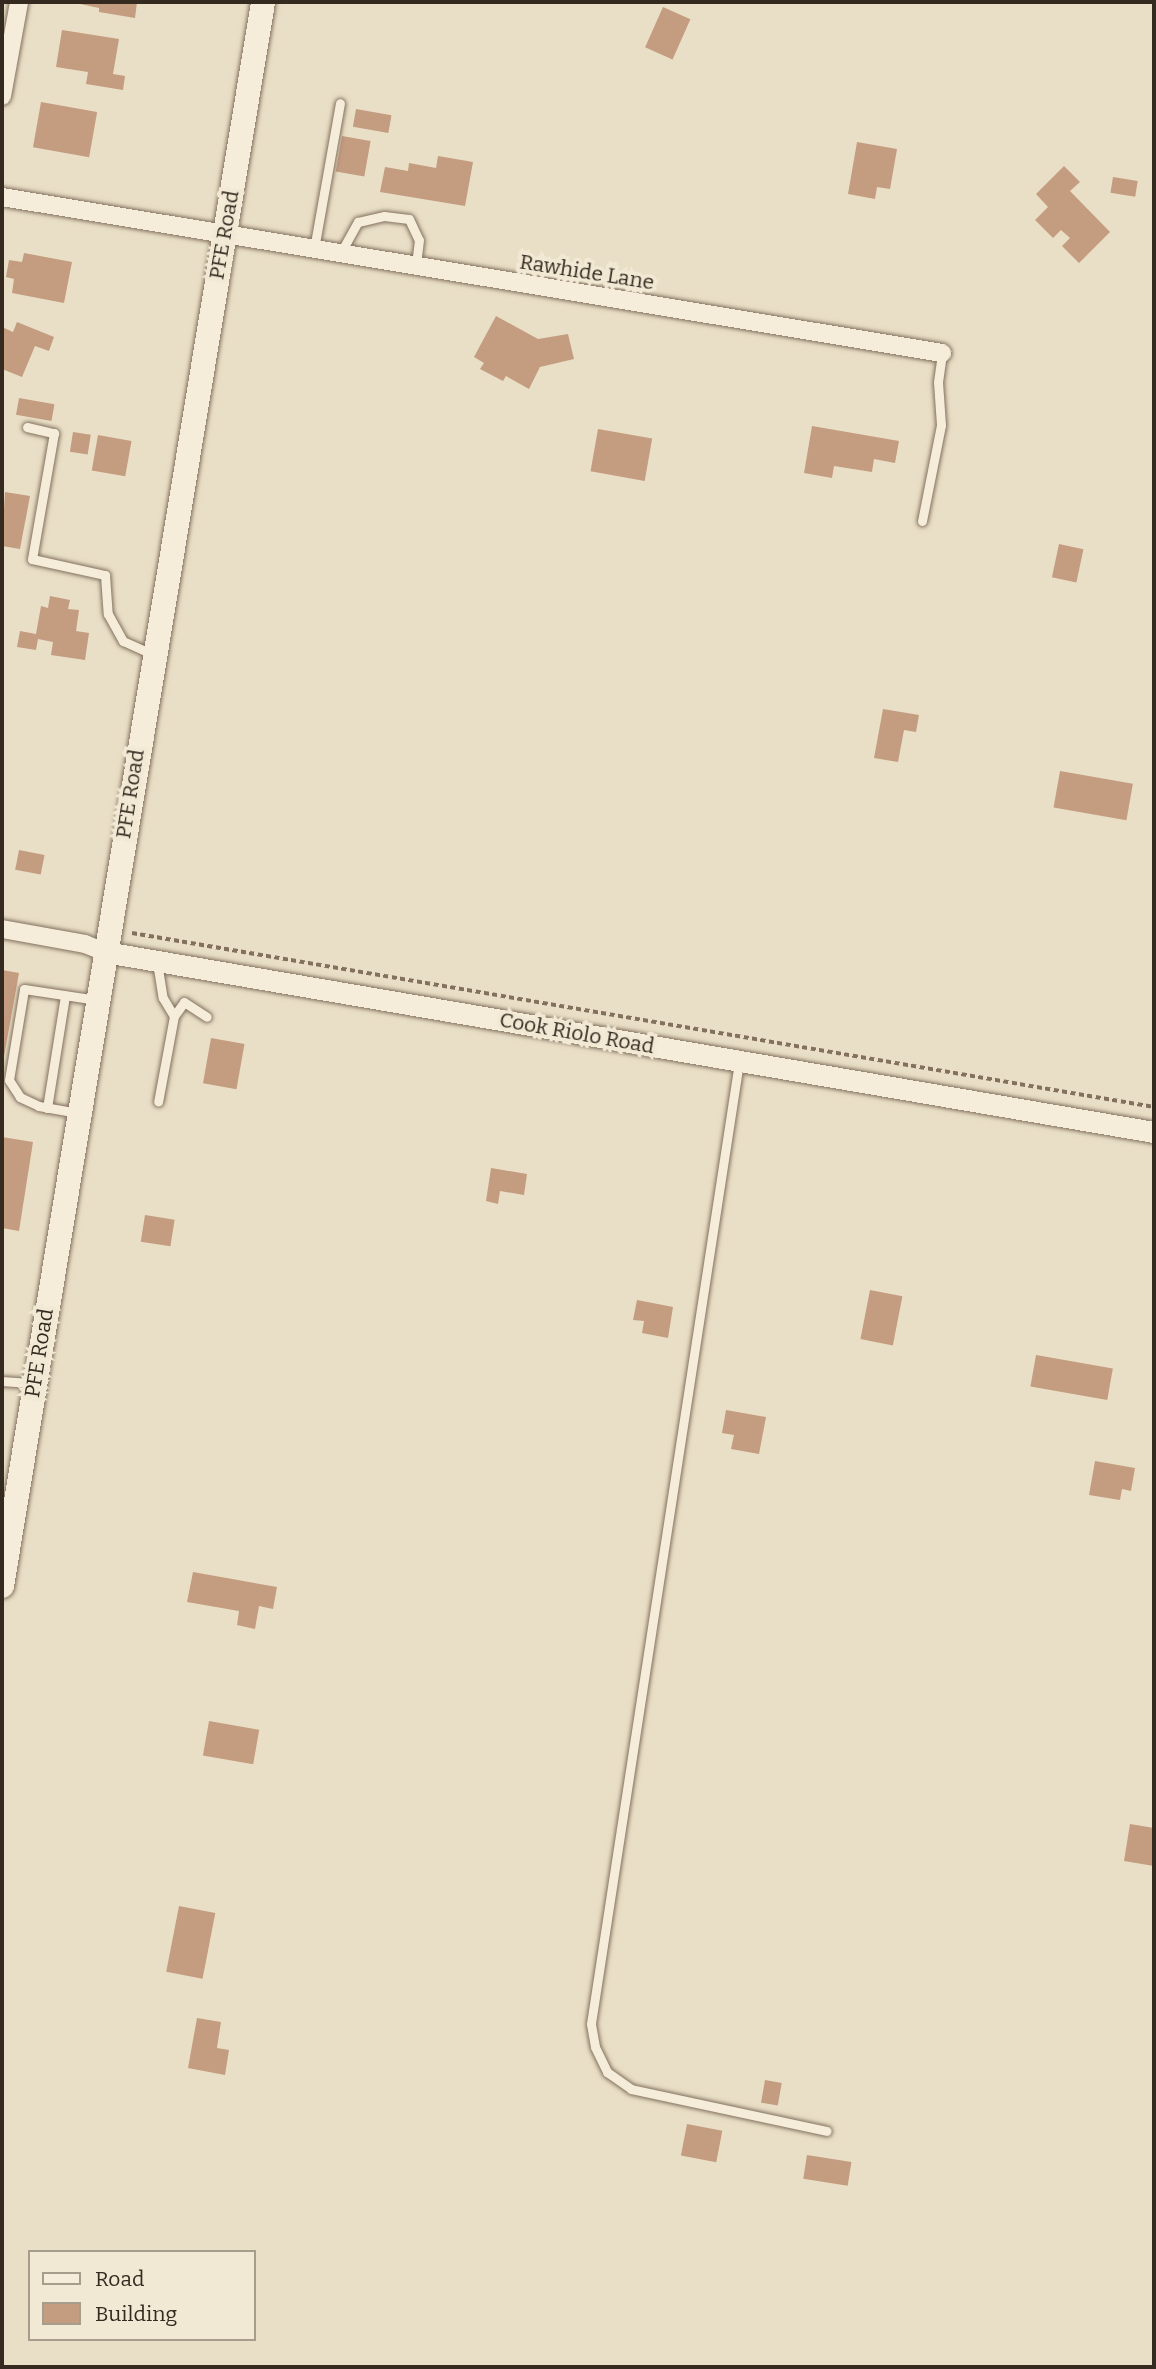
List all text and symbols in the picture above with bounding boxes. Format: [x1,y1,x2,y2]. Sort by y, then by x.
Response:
street label: PFE Road [204,189,244,281]
street label: Rawhide Lane [518,249,656,295]
street label: PFE Road [111,748,149,840]
street label: Cook Riolo Road [498,1007,656,1059]
street label: PFE Road [20,1307,58,1399]
legend [28,2250,256,2341]
text: Road [95,2266,144,2292]
text: Building [95,2301,177,2327]

